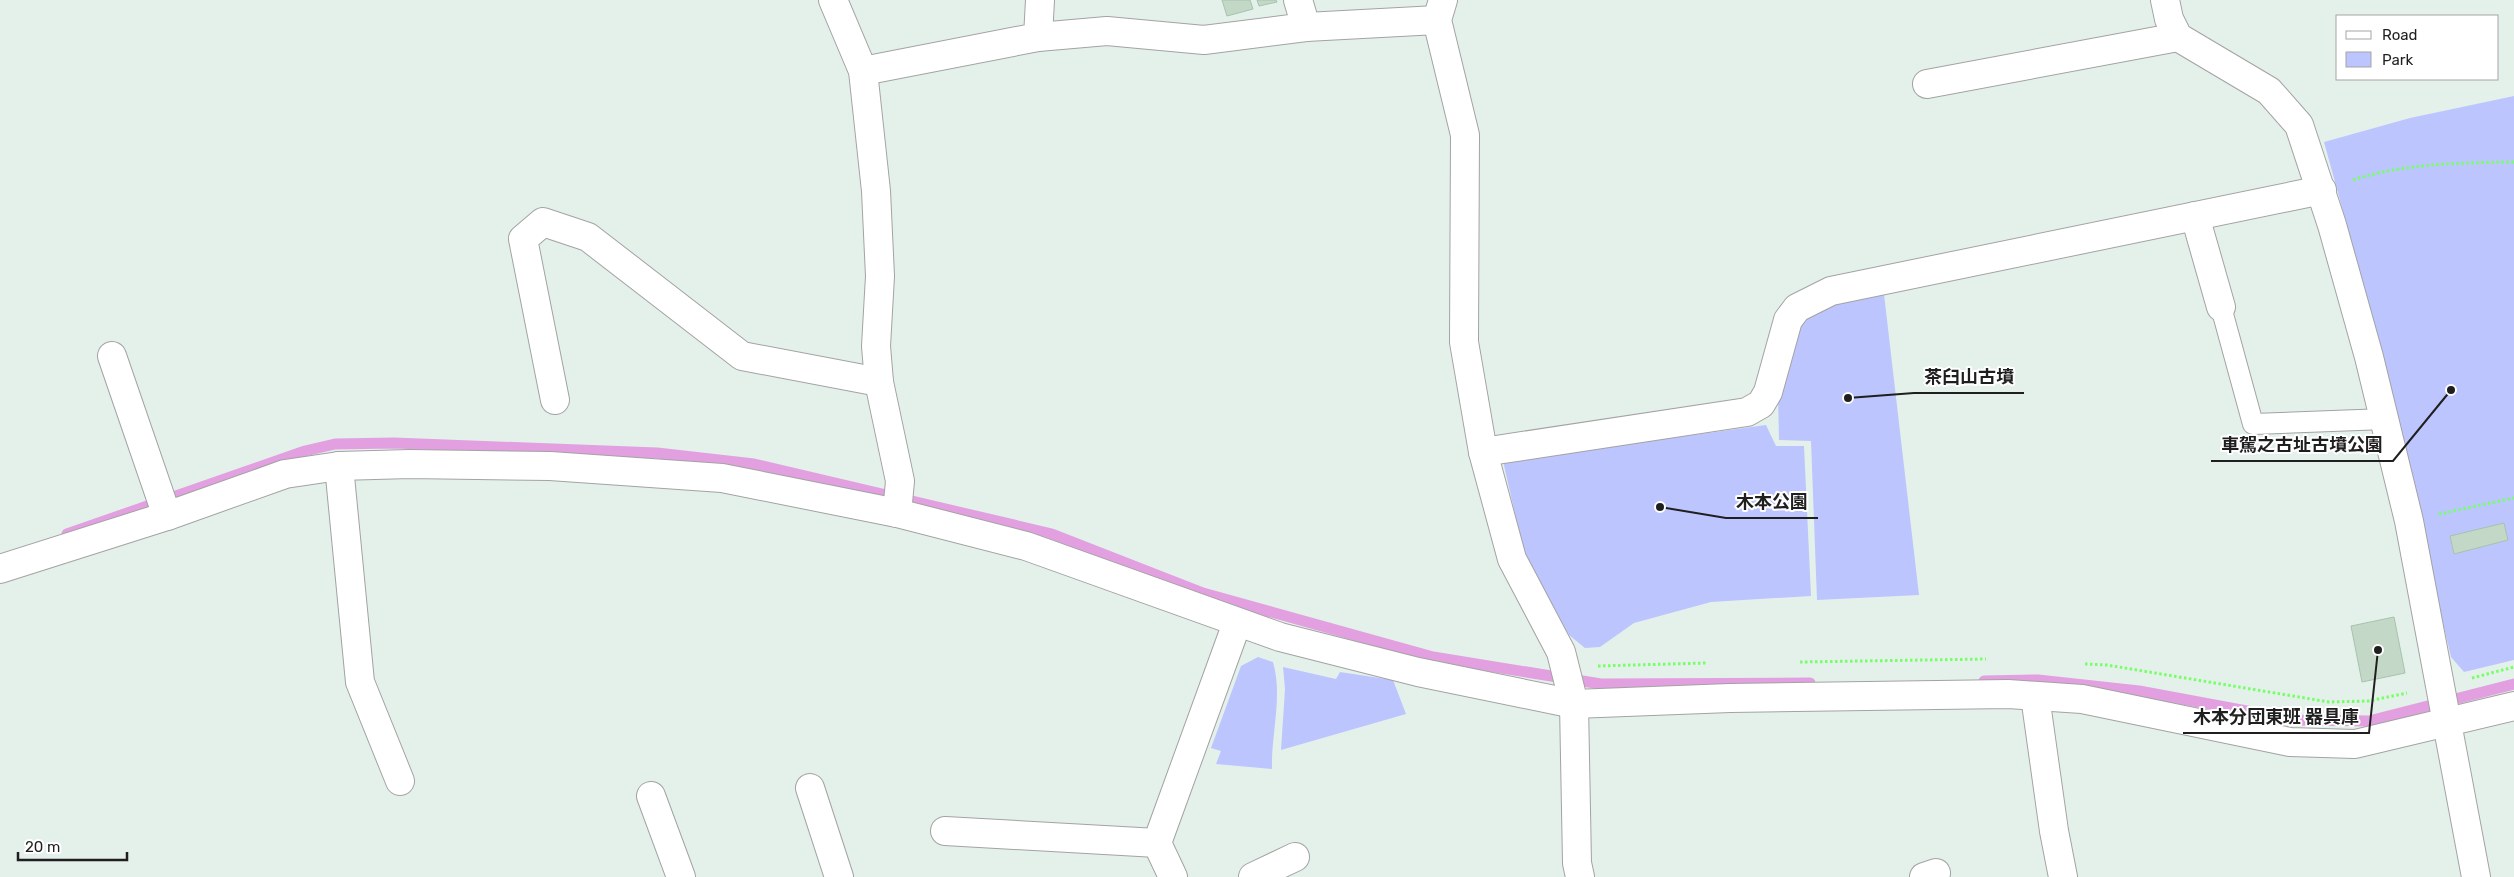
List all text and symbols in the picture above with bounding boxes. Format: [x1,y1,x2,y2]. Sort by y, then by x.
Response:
legend [2336,15,2499,80]
text: Road [2382,26,2418,44]
text: Park [2382,51,2413,69]
callout: 茶臼山古墳 [1914,360,2024,393]
text: 茶臼山古墳 [1924,366,2014,388]
callout: 車駕之古址古墳公園 [2211,428,2393,461]
text: 車駕之古址古墳公園 [2221,434,2383,456]
callout: 木本公園 [1726,485,1818,518]
text: 木本公園 [1736,491,1808,513]
callout: 木本分団東班 器具庫 [2183,700,2369,733]
text: 木本分団東班 器具庫 [2193,706,2359,728]
scale bar [18,830,126,862]
text: 20 m [25,838,60,856]

